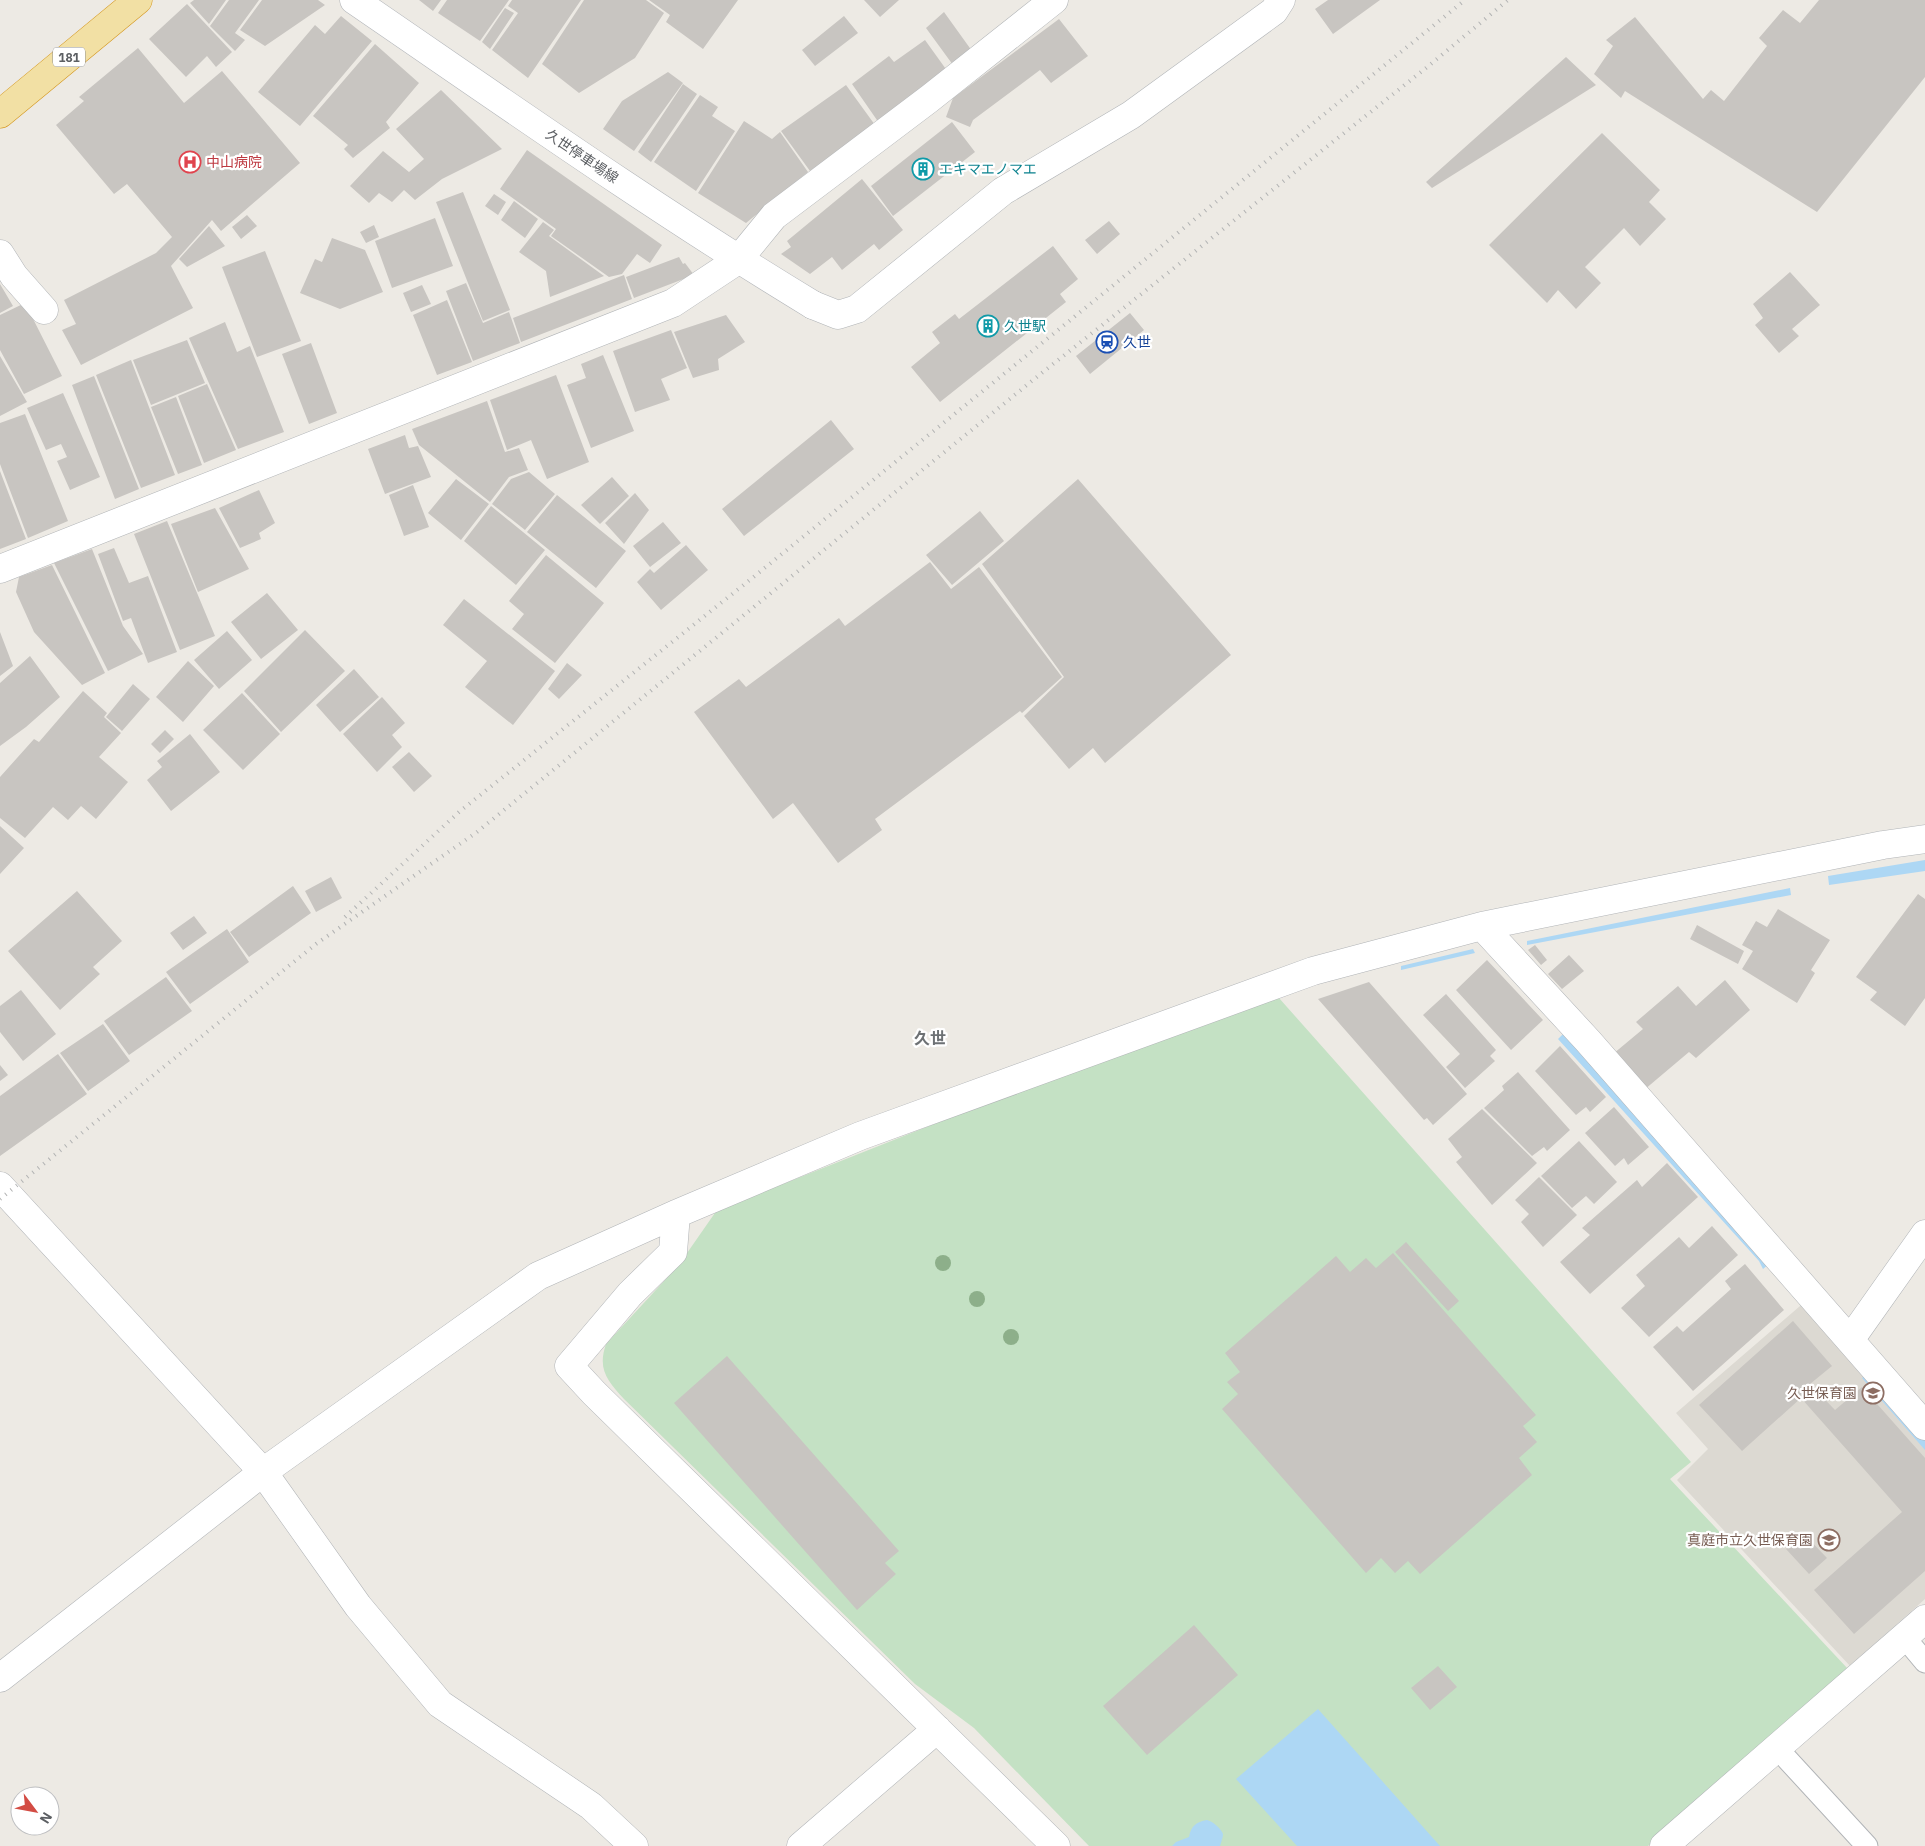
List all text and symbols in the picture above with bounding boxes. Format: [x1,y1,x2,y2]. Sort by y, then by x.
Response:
road number: 181 [53,48,85,66]
street label: 久世停車場線 [542,125,622,187]
hospital icon: 中山病院 [178,150,202,174]
place label: 中山病院 [206,153,262,171]
building icon: エキマエノマエ [911,157,935,181]
place label: エキマエノマエ [939,160,1037,178]
building icon: 久世駅 [976,314,1000,338]
place label: 久世駅 [1004,317,1046,335]
station icon: 久世 [1095,330,1119,354]
place label: 久世 [1123,333,1151,351]
district label: 久世 [914,1028,946,1048]
school or university icon: 久世保育園 [1861,1381,1885,1405]
place label: 久世保育園 [1787,1384,1857,1402]
school or university icon: 真庭市立久世保育園 [1817,1528,1841,1552]
place label: 真庭市立久世保育園 [1687,1531,1813,1549]
north arrow [10,1786,60,1836]
text: N [36,1809,56,1827]

